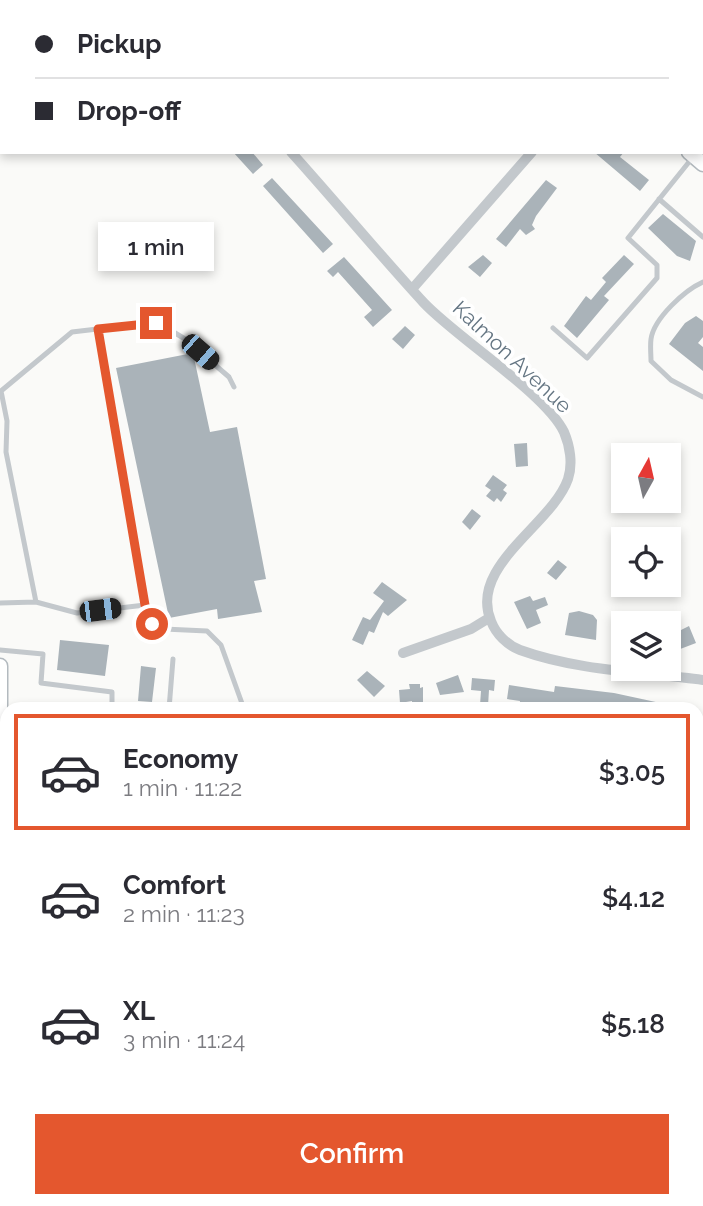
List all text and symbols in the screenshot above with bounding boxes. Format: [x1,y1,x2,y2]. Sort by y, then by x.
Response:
text: Pickup [77,29,162,59]
text: Drop-off [77,96,181,126]
callout: 1 min [98,222,214,270]
text: 1 min [127,233,185,260]
street label: Kalmon Avenue [448,295,577,418]
route end [140,307,172,339]
car [178,330,223,374]
north arrow [611,443,681,513]
map controls [611,443,681,681]
button: locate [611,527,681,597]
car [78,597,123,623]
route start [136,608,168,640]
button: layers [611,611,681,681]
icon: car [39,741,102,804]
text: Economy [123,744,238,774]
text: $3.05 [599,757,665,787]
text: 1 min · 11:22 [123,774,242,801]
icon: car [39,867,102,930]
text: Comfort [123,870,226,900]
text: $4.12 [602,883,665,913]
text: 2 min · 11:23 [123,900,245,927]
icon: car [39,993,102,1056]
text: XL [123,996,155,1026]
text: $5.18 [601,1009,665,1039]
text: 3 min · 11:24 [123,1026,245,1053]
button: Confirm [35,1114,669,1194]

